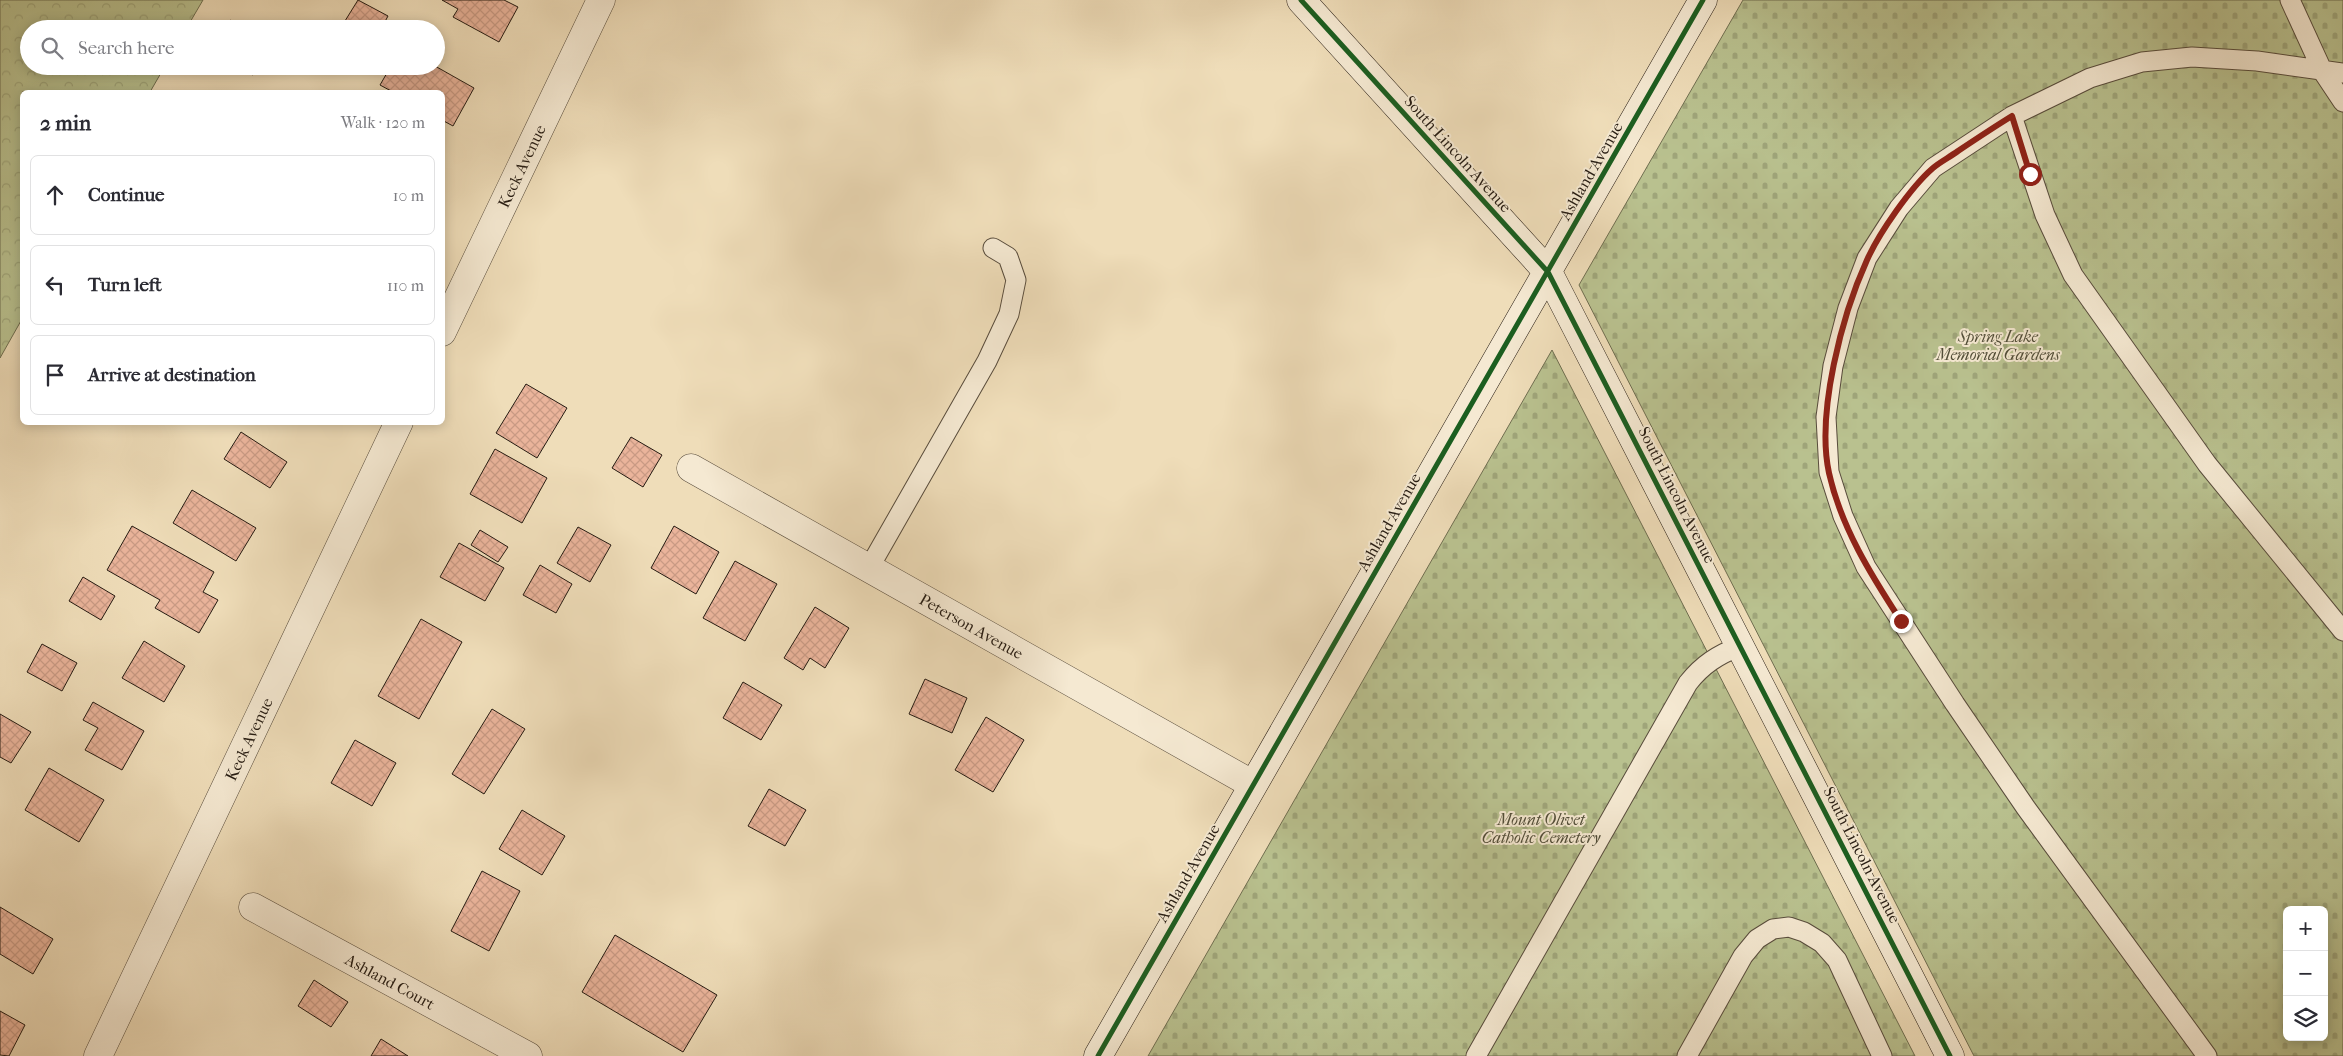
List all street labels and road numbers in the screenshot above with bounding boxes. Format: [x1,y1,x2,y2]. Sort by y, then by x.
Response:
street label: South Lincoln Avenue [1401,92,1516,216]
street label: Ashland Avenue [1555,119,1627,224]
street label: Keck Avenue [494,121,549,211]
street label: South Lincoln Avenue [1634,424,1720,567]
street label: Ashland Avenue [1353,470,1425,575]
street label: Peterson Avenue [916,589,1027,663]
street label: Keck Avenue [221,694,276,783]
street label: South Lincoln Avenue [1819,784,1905,927]
street label: Ashland Avenue [1152,821,1224,926]
street label: Ashland Court [341,949,438,1013]

